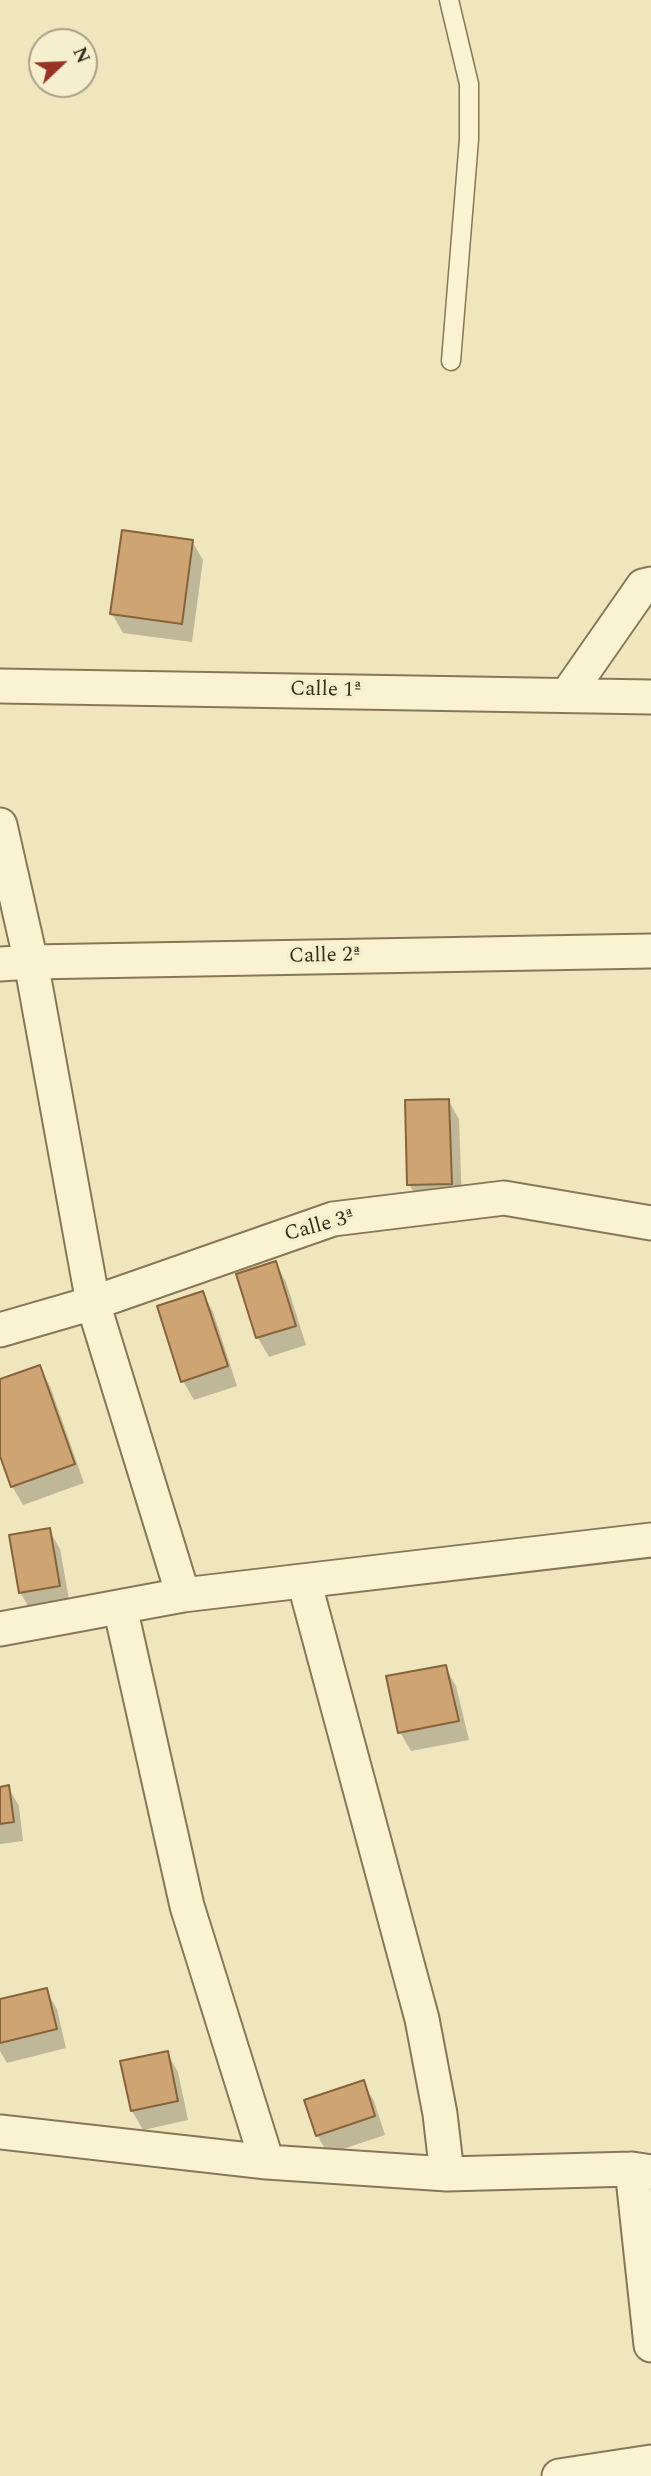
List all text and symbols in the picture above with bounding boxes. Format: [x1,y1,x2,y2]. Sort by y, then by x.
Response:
north arrow [28,28,98,98]
text: N [65,43,97,68]
street label: Calle 1ª [290,678,362,704]
street label: Calle 2ª [289,944,361,970]
street label: Calle 3ª [282,1206,358,1248]

